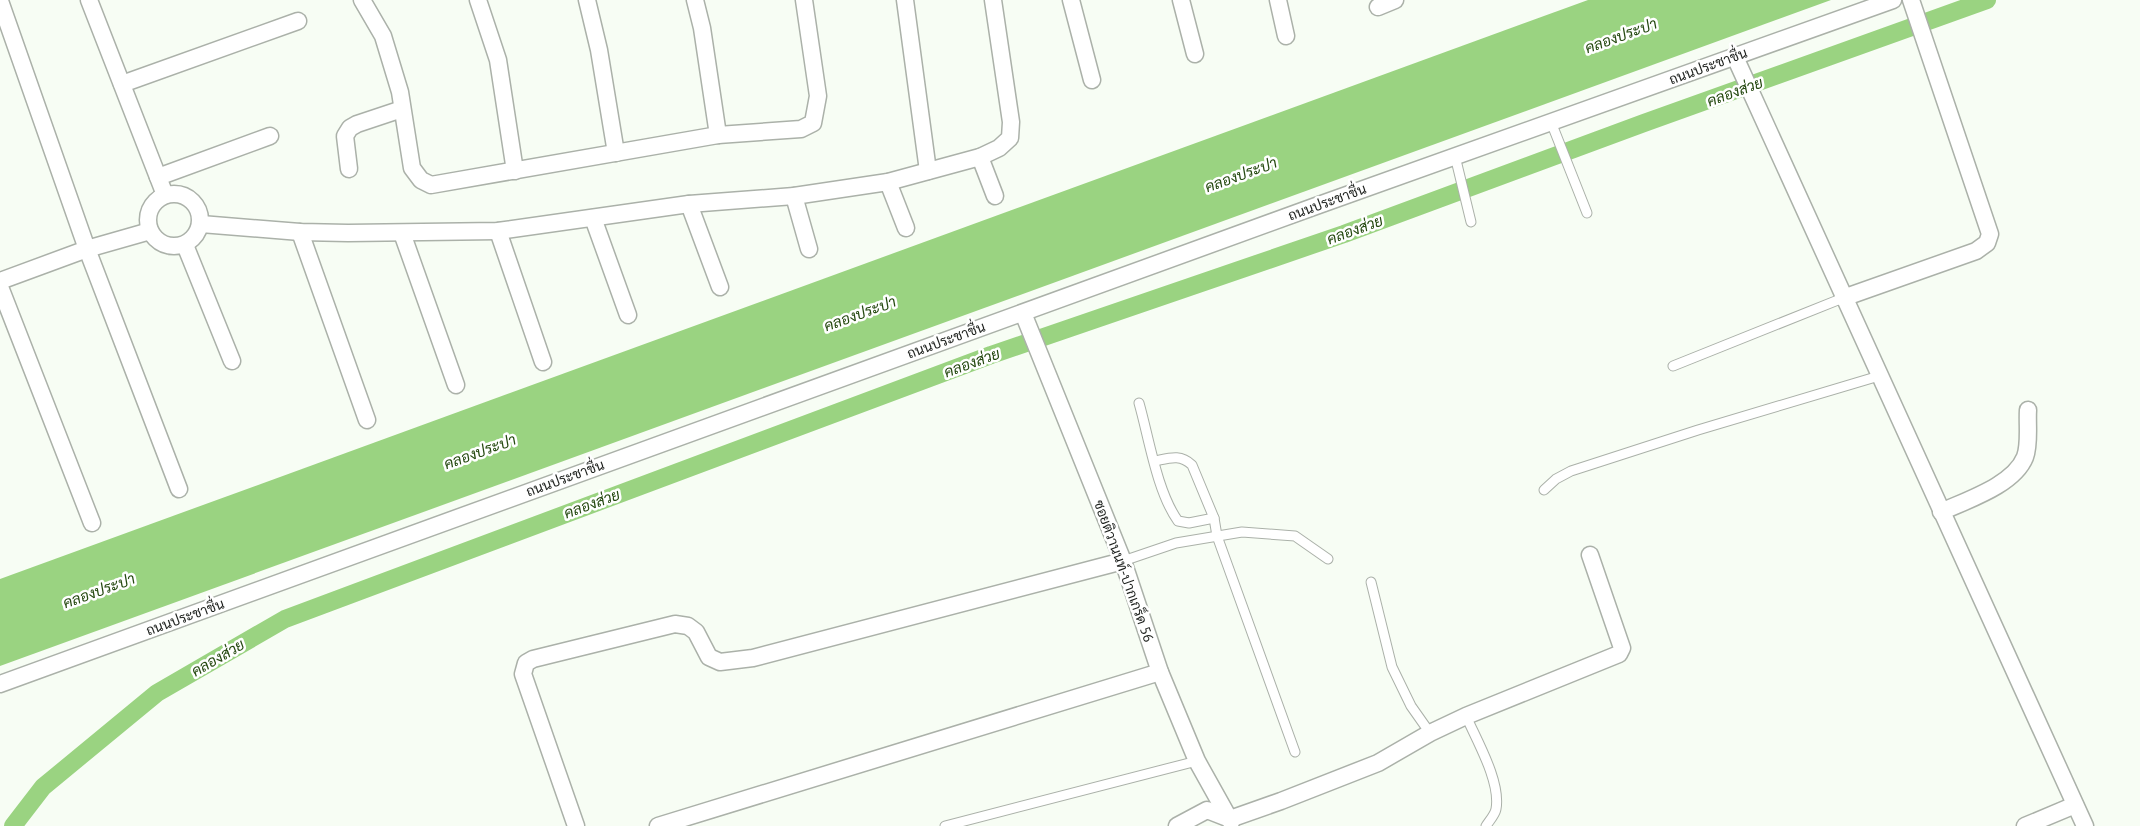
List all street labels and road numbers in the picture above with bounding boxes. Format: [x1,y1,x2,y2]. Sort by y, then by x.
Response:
street label: ถนนประชาชื่น [1665,41,1750,88]
street label: ถนนประชาชื่น [1284,177,1369,224]
street label: ถนนประชาชื่น [903,315,988,362]
street label: ถนนประชาชื่น [522,453,607,500]
street label: ซอยติวานนท์-ปากเกร็ด 56 [1090,498,1158,644]
street label: ถนนประชาชื่น [142,592,227,639]

